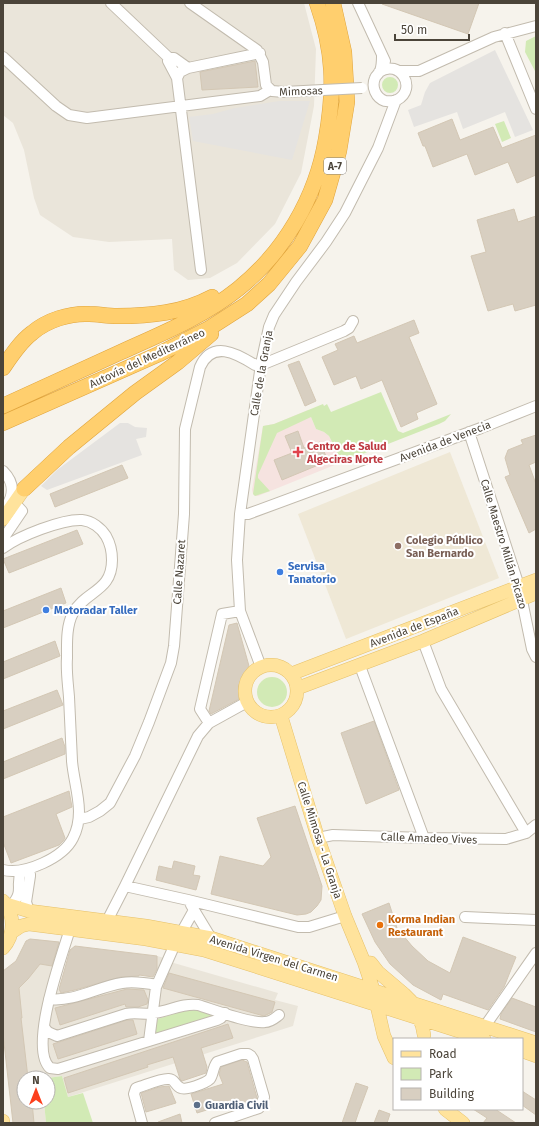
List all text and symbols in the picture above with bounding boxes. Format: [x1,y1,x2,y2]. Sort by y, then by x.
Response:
scale bar [395,16,469,42]
text: 50 m [401,23,427,37]
street label: Mimosas [279,84,323,99]
road number: A-7 [324,158,346,174]
street label: Autovía del Mediterráneo [87,326,207,391]
street label: Calle de la Granja [248,329,275,417]
street label: Avenida de Venecia [398,418,493,465]
place label: Centro de Salud Algeciras Norte [306,440,387,466]
marker: Centro de Salud Algeciras Norte [292,446,304,458]
street label: Calle Maestro Millán Picazo [478,478,530,611]
place label: Colegio Público San Bernardo [406,534,484,560]
street label: Calle Nazaret [171,539,188,605]
marker: Colegio Público San Bernardo [393,541,403,551]
place label: Servisa Tanatorio [288,560,337,586]
marker: Servisa Tanatorio [275,567,285,577]
place label: Motoradar Taller [54,604,138,617]
marker: Motoradar Taller [41,605,51,615]
street label: Avenida de España [368,605,460,650]
street label: Calle Mimosa - La Granja [294,780,345,900]
street label: Calle Amadeo Vives [380,830,477,847]
place label: Korma Indian Restaurant [388,913,455,939]
marker: Korma Indian Restaurant [375,920,385,930]
street label: Avenida Virgen del Carmen [208,933,340,984]
legend [393,1038,523,1110]
text: Road [429,1047,457,1061]
text: Park [429,1067,453,1081]
north arrow [16,1070,56,1110]
text: N [32,1074,40,1087]
text: Building [429,1087,475,1101]
place label: Guardia Civil [205,1099,269,1112]
marker: Guardia Civil [192,1100,202,1110]

